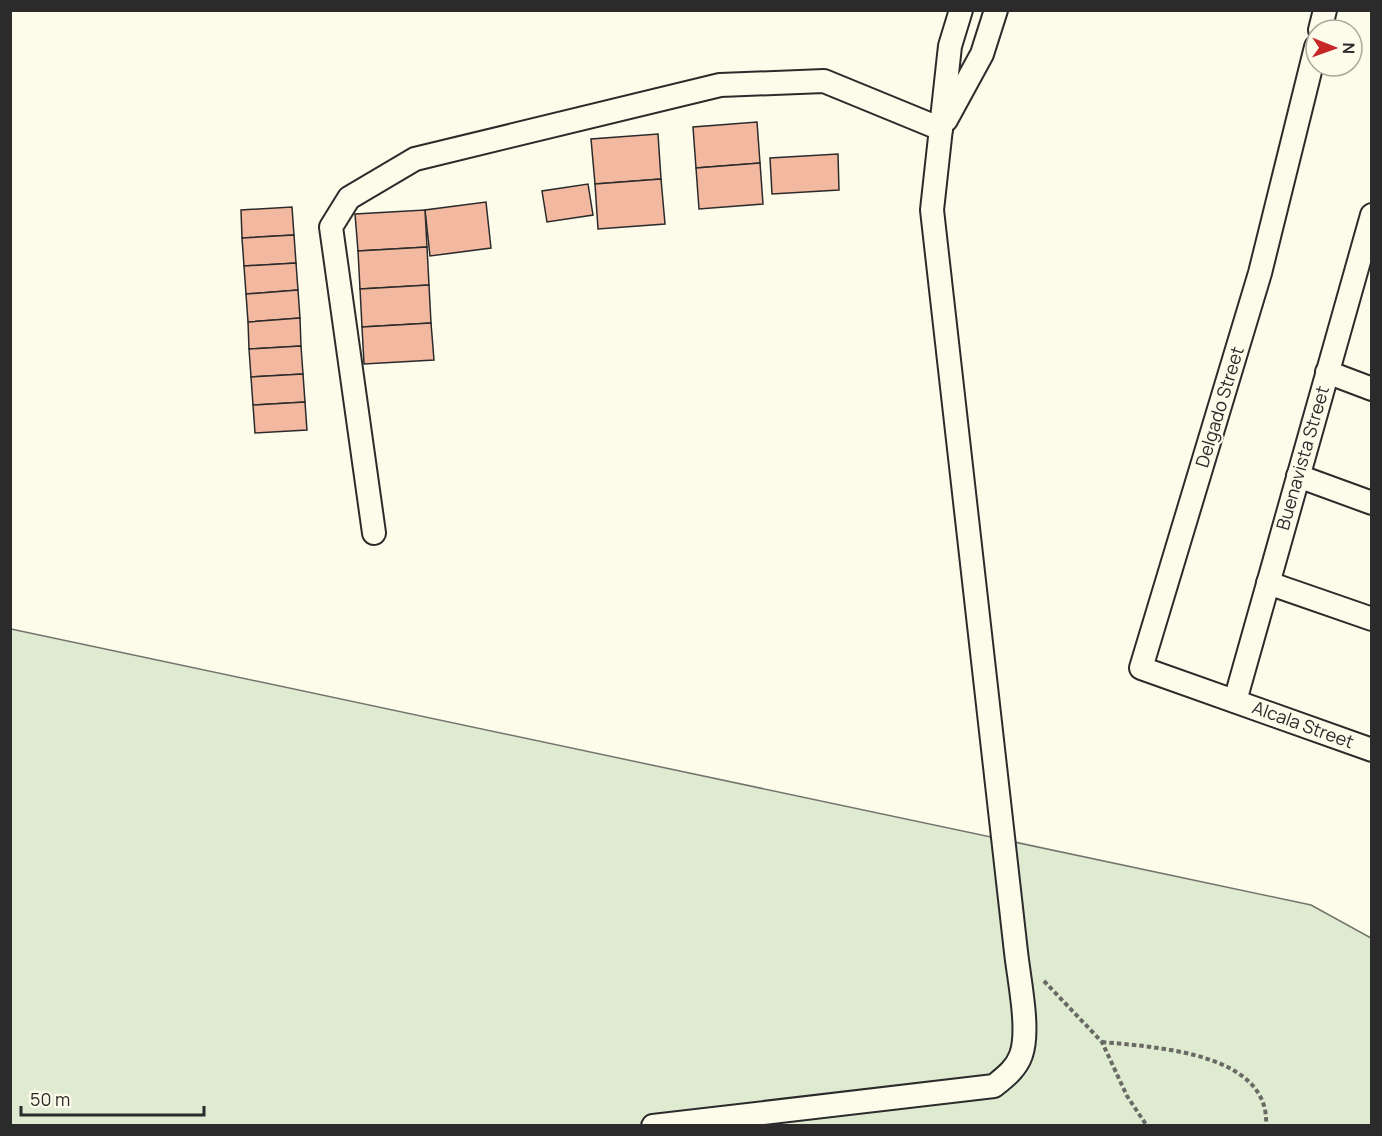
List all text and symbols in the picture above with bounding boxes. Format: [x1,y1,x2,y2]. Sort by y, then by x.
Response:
north arrow [1304,18,1364,78]
text: N [1338,42,1360,54]
street label: Delgado Street [1189,343,1249,470]
street label: Buenavista Street [1270,383,1334,533]
street label: Alcala Street [1249,695,1357,753]
scale bar [21,1079,204,1117]
text: 50 m [30,1087,70,1111]

